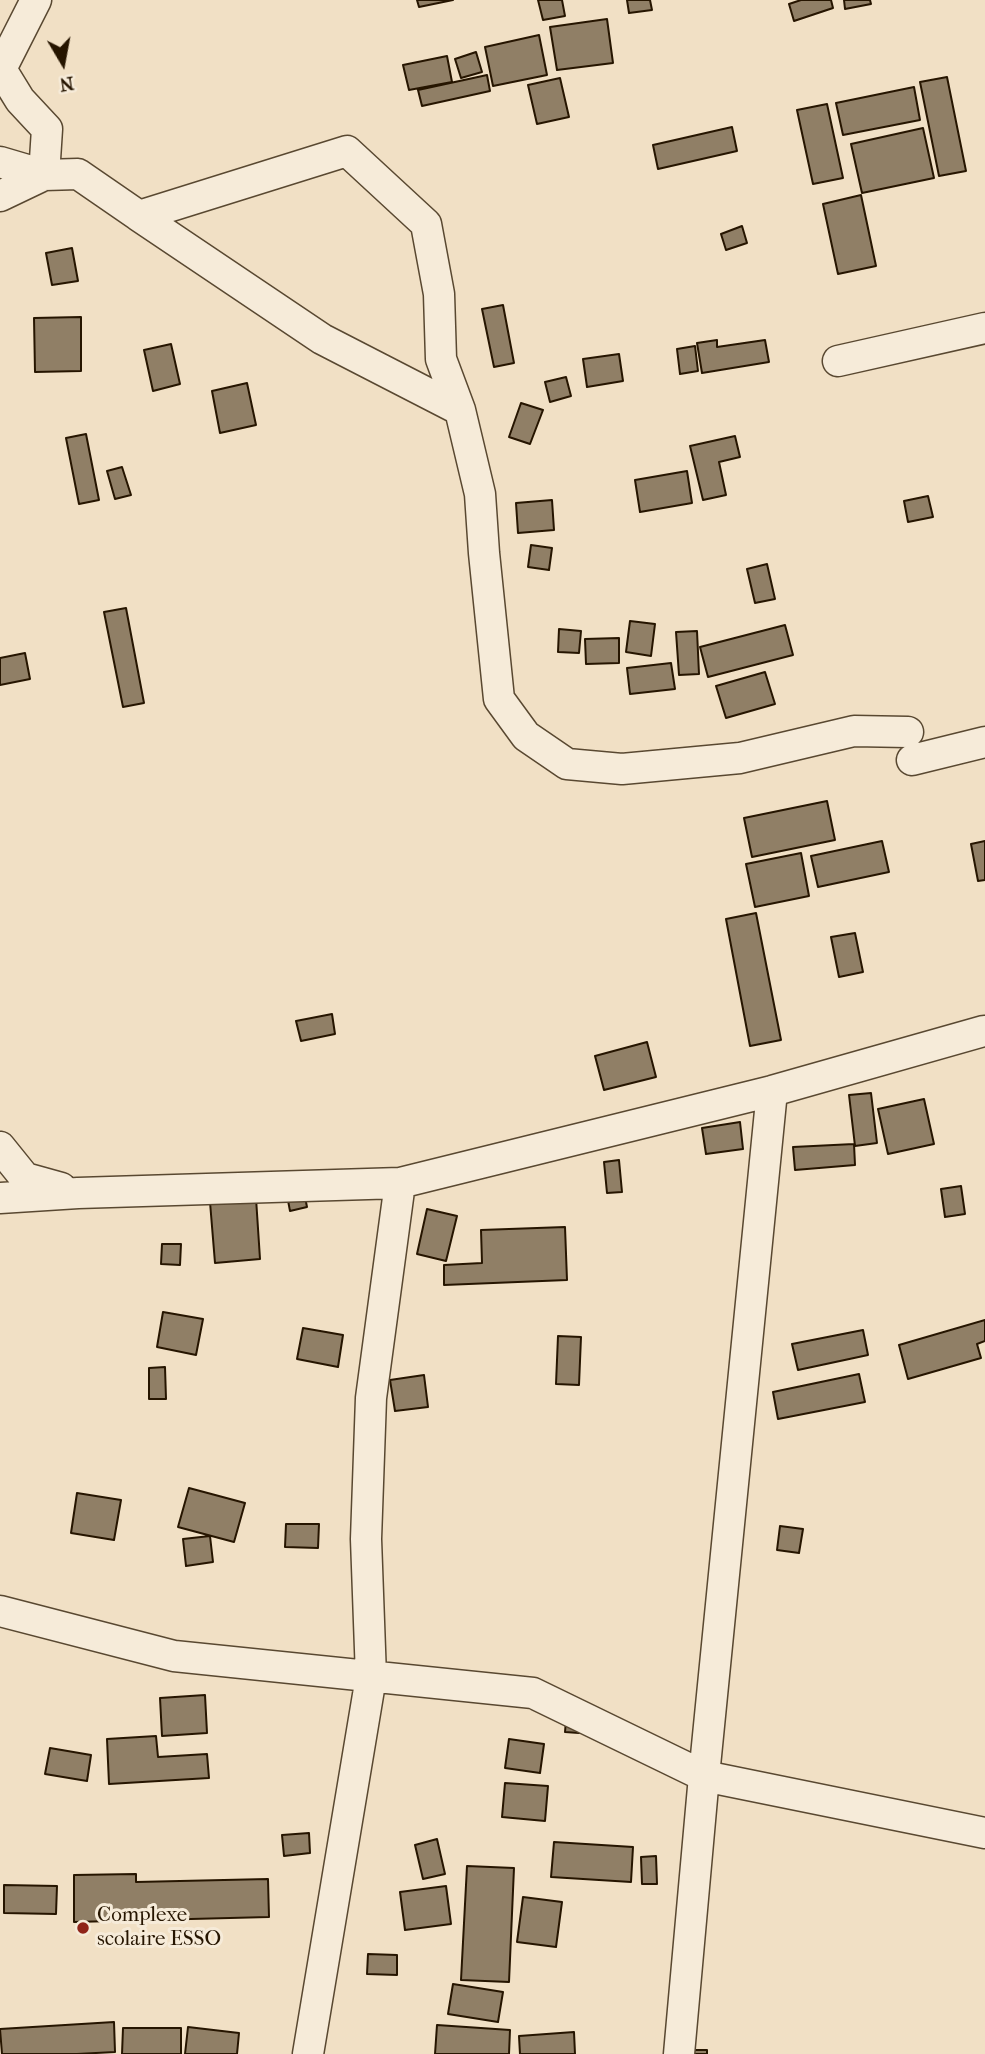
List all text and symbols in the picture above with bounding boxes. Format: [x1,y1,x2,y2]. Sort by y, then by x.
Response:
north arrow [28,28,98,98]
text: N [58,72,76,96]
place label: Complexe scolaire ESSO [97,1903,221,1953]
marker: Complexe scolaire ESSO [75,1920,91,1936]

